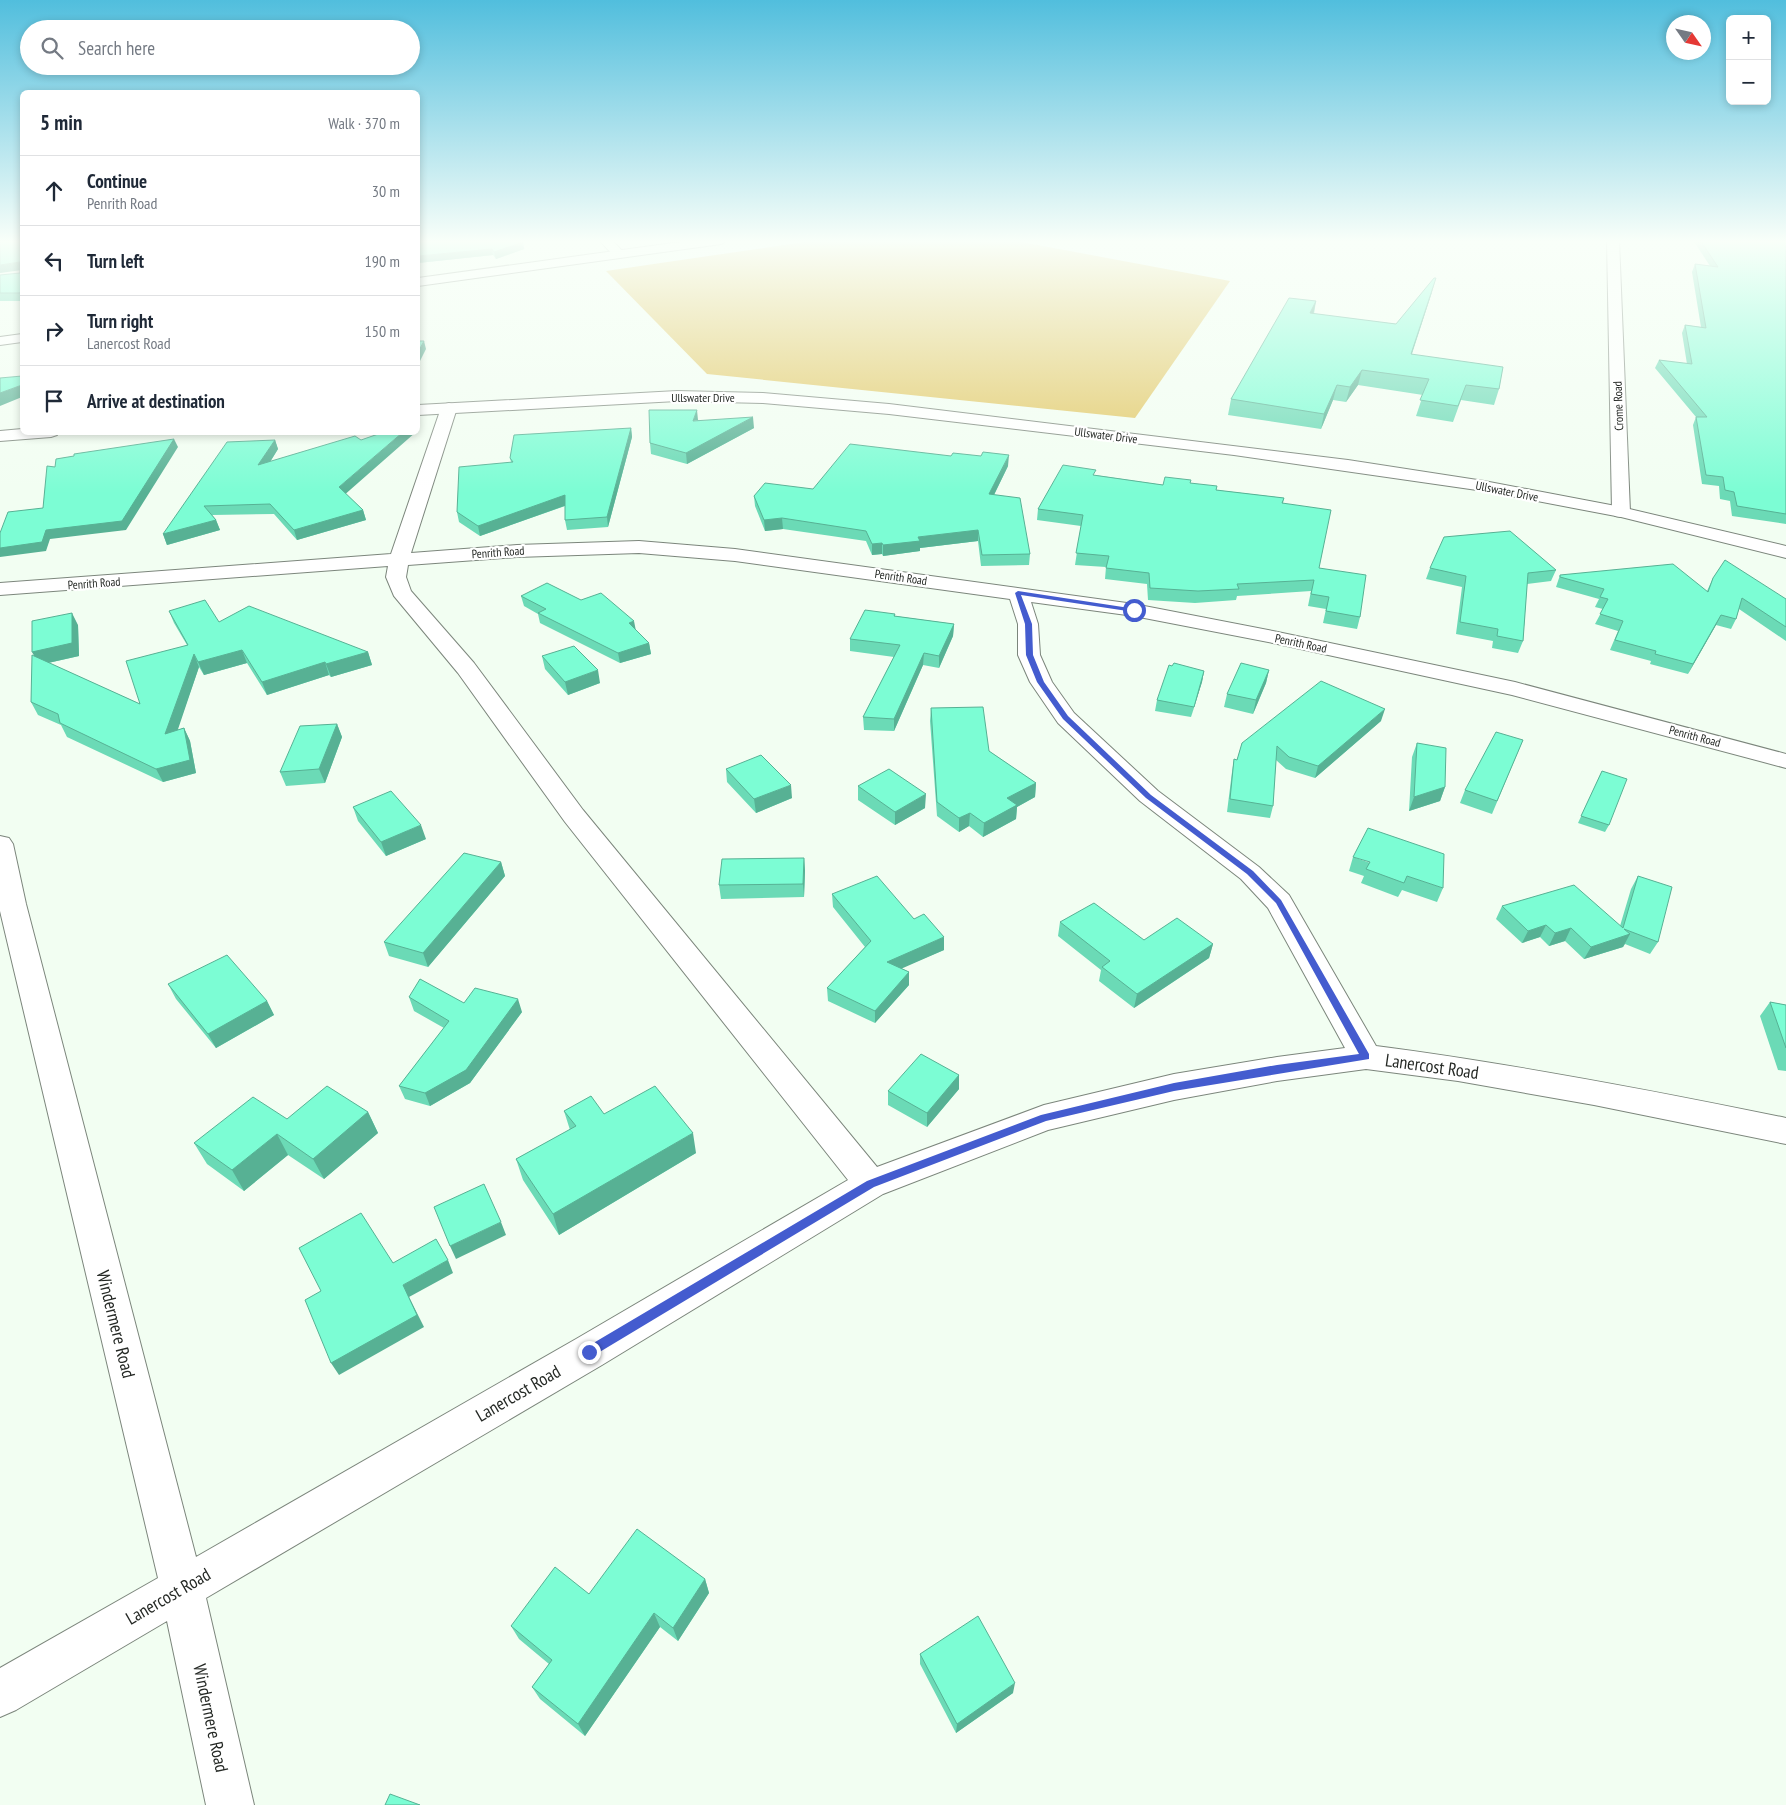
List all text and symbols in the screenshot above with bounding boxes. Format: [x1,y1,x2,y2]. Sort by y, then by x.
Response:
north arrow [1666,15,1711,60]
map controls [1726,15,1771,105]
button: + [1726,15,1771,60]
search box [20,20,420,75]
icon: search [38,34,66,62]
text: Search here [78,36,155,60]
button: − [1726,60,1771,105]
text: 5 min [40,109,82,136]
text: Walk · 370 m [328,113,400,133]
text: Continue [87,169,147,193]
icon: ahead [40,177,68,205]
text: 30 m [372,181,400,201]
text: Penrith Road [87,193,157,213]
icon: left [40,247,68,275]
text: Turn left [87,249,144,273]
text: 190 m [365,251,400,271]
text: Turn right [87,309,153,333]
icon: right [40,317,68,345]
text: 150 m [365,321,400,341]
text: Lanercost Road [87,333,171,353]
street label: Crome Road [1610,381,1626,431]
icon: arrive [40,387,68,415]
text: Arrive at destination [87,389,225,413]
street label: Ullswater Drive [671,390,735,405]
street label: Ullswater Drive [1074,424,1139,446]
street label: Ullswater Drive [1474,478,1540,504]
street label: Penrith Road [471,543,525,561]
street label: Penrith Road [874,566,928,588]
street label: Penrith Road [67,574,121,592]
route start [1123,599,1146,622]
street label: Penrith Road [1274,630,1328,656]
street label: Penrith Road [1668,722,1722,750]
street label: Lanercost Road [1384,1048,1480,1084]
street label: Windermere Road [92,1268,140,1380]
route end [578,1341,601,1364]
street label: Lanercost Road [471,1360,565,1426]
street label: Lanercost Road [121,1563,215,1629]
street label: Windermere Road [188,1662,234,1774]

